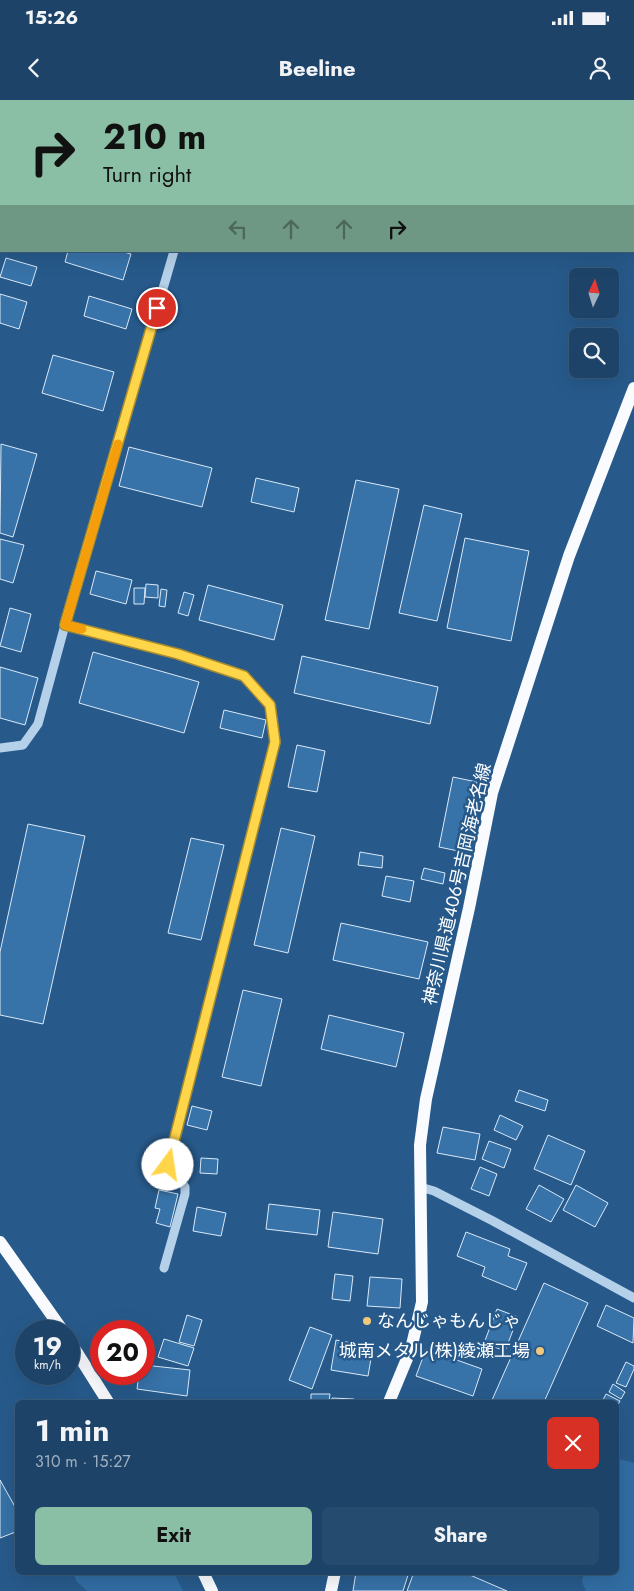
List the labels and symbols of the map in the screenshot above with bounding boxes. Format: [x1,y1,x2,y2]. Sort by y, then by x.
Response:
north arrow [569,268,619,318]
pin [136,287,178,329]
street label: 神奈川県道406号吉岡海老名線 [416,760,498,1008]
position arrow [141,1138,193,1190]
place label: なんじゃもんじゃ [377,1308,521,1334]
marker: なんじゃもんじゃ [361,1315,373,1327]
speed limit sign: 20 [90,1320,155,1385]
place label: 城南メタル(株)綾瀬工場 [339,1338,530,1364]
marker: 城南メタル(株)綾瀬工場 [534,1345,546,1357]

